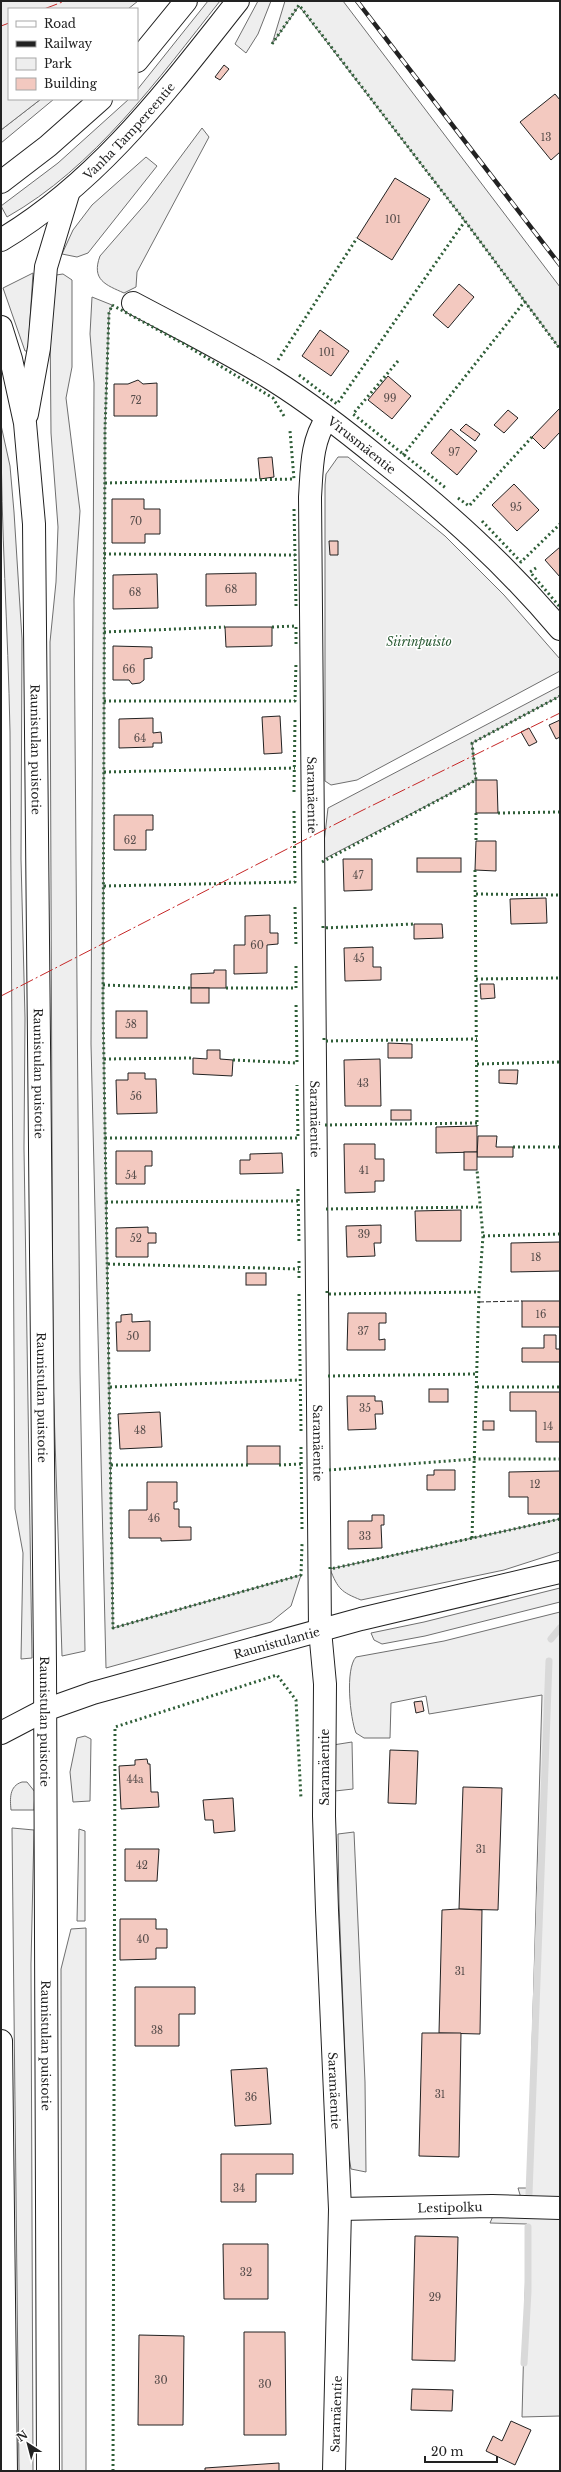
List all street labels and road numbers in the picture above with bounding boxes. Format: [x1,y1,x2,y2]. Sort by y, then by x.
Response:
street label: Vanha Tampereentie [79,79,178,183]
street label: Virusmäentie [324,413,399,477]
street label: Raunistulan puistotie [28,684,44,815]
street label: Saramäentie [305,757,320,834]
street label: Raunistulan puistotie [31,1008,47,1139]
street label: Saramäentie [308,1081,323,1158]
street label: Raunistulan puistotie [34,1332,51,1463]
street label: Saramäentie [311,1404,326,1482]
street label: Raunistulantie [232,1623,322,1661]
street label: Raunistulan puistotie [37,1656,53,1787]
street label: Saramäentie [317,1728,332,1805]
street label: Raunistulan puistotie [39,1980,54,2111]
street label: Saramäentie [326,2052,344,2130]
street label: Lestipolku [417,2199,483,2215]
street label: Saramäentie [327,2375,345,2453]

